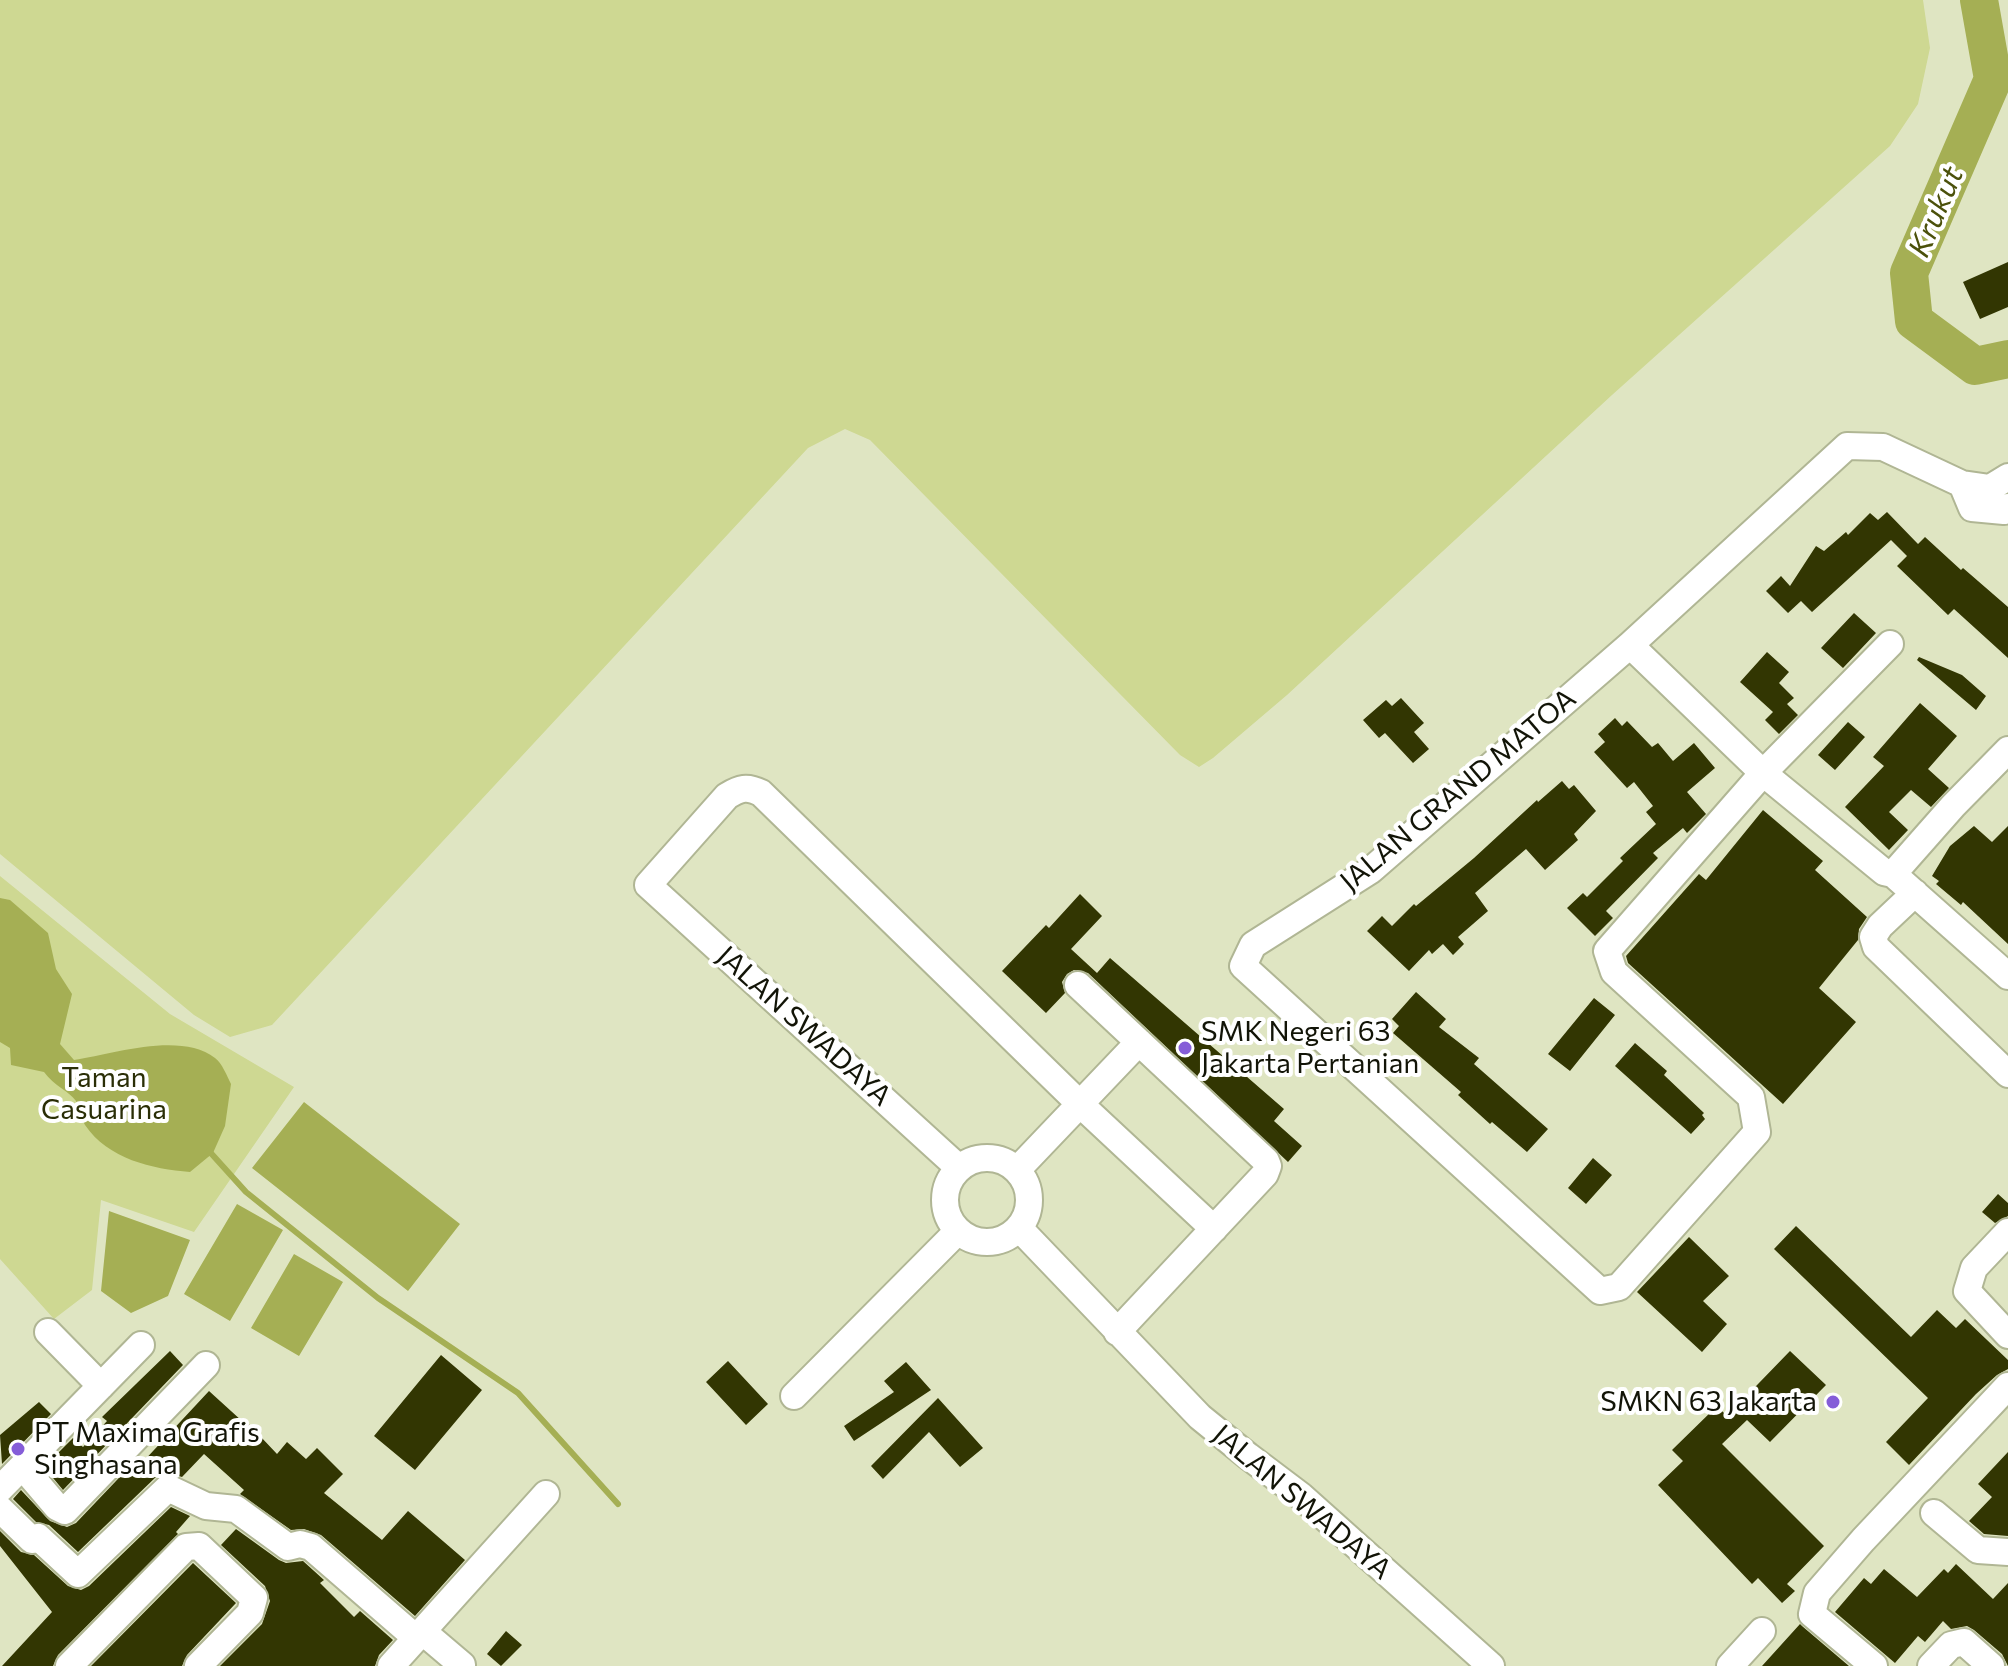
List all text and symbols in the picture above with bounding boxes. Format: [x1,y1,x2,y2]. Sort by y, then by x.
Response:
water label: Krukut [1901,162,1971,262]
street label: JALAN GRAND MATOA [1333,682,1583,898]
street label: JALAN SWADAYA [710,939,898,1113]
place label: SMK Negeri 63 Jakarta Pertanian [1201,1015,1419,1081]
marker: SMK Negeri 63 Jakarta Pertanian [1176,1039,1194,1057]
park label: Taman Casuarina [41,1061,167,1127]
place label: SMKN 63 Jakarta [1600,1385,1817,1419]
marker: SMKN 63 Jakarta [1824,1393,1842,1411]
place label: PT Maxima Grafis Singhasana [34,1416,260,1482]
street label: JALAN SWADAYA [1206,1418,1398,1586]
marker: PT Maxima Grafis Singhasana [9,1440,27,1458]

